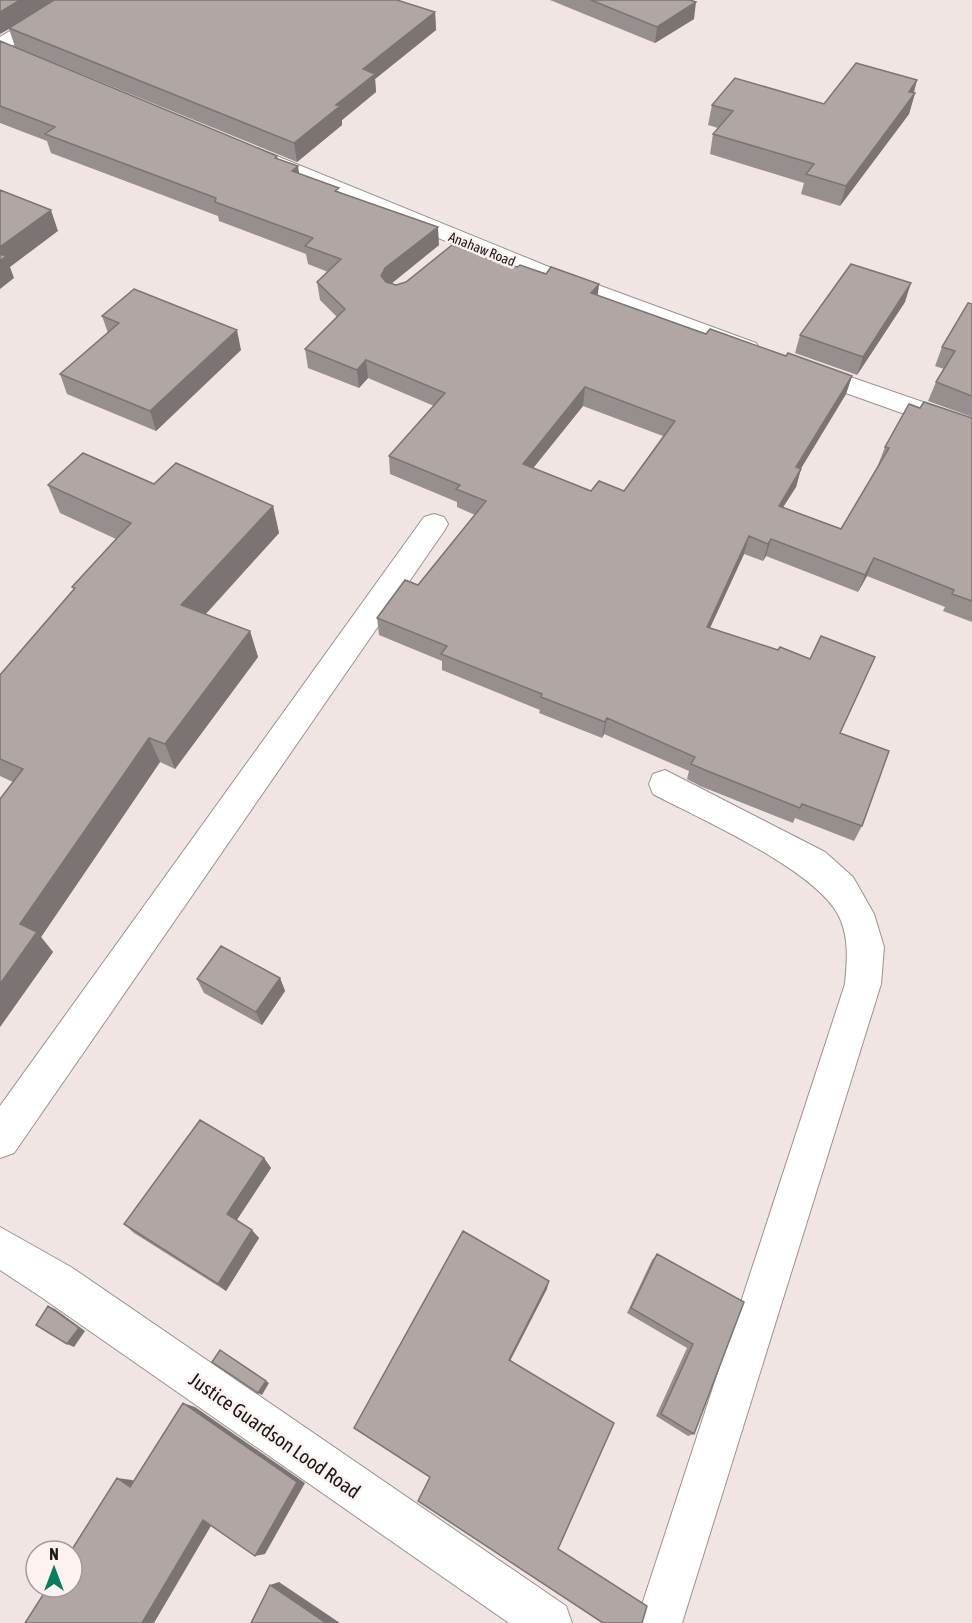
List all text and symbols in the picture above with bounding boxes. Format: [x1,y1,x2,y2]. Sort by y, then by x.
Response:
street label: Anahaw Road [446,228,518,270]
street label: Justice Guardson Lood Road [185,1367,365,1503]
north arrow [24,1539,84,1599]
text: N [49,1545,59,1563]

